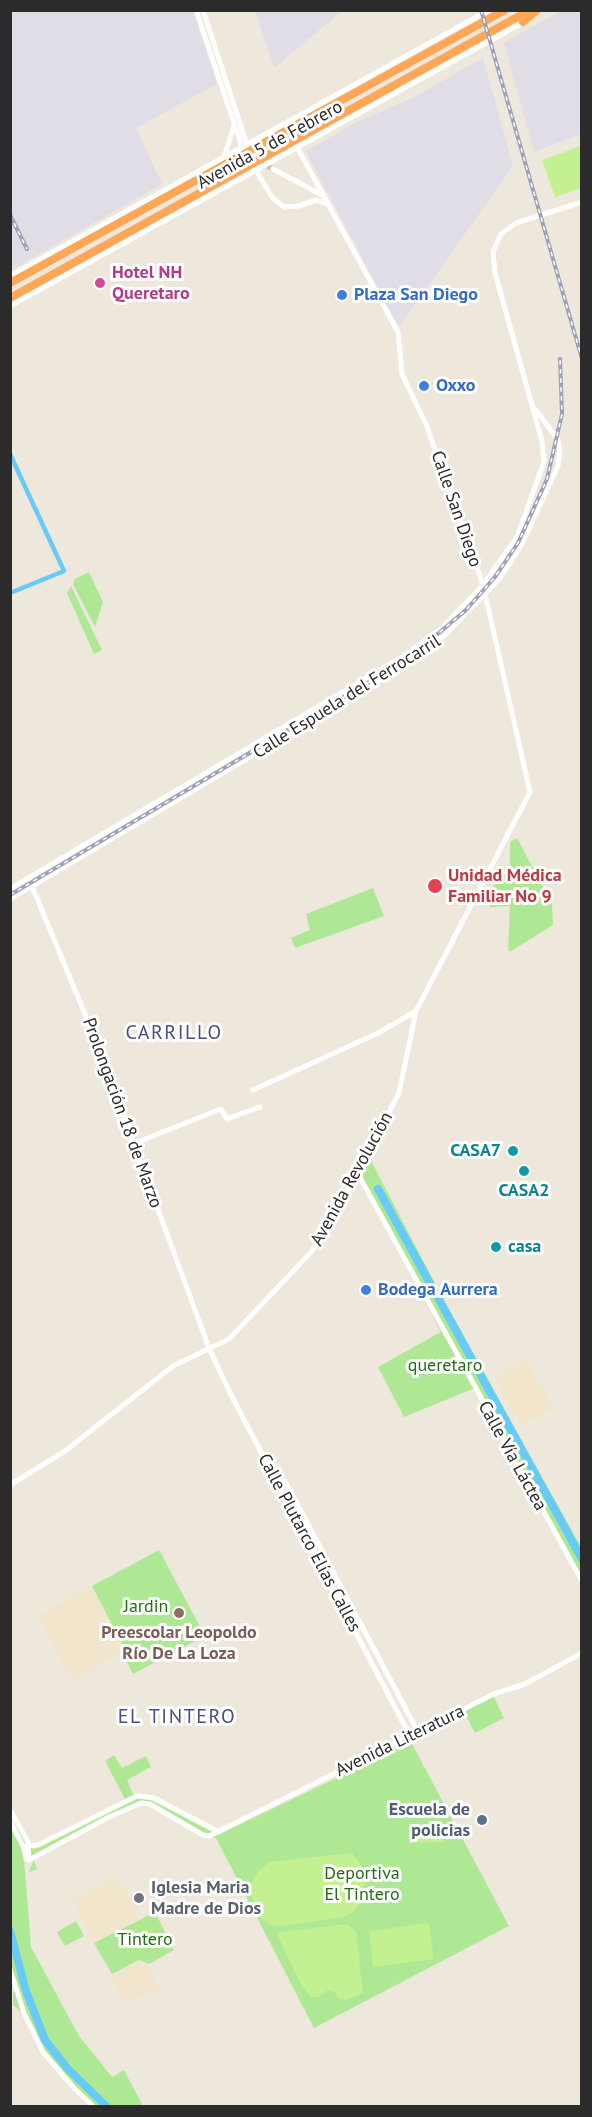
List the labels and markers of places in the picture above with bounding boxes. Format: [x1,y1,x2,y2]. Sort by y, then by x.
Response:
place label: Hotel NH Queretaro [112,262,190,304]
marker: Hotel NH Queretaro [93,276,107,290]
place label: Plaza San Diego [354,284,478,306]
marker: Plaza San Diego [335,288,349,302]
place label: Oxxo [436,375,476,397]
marker: Oxxo [417,379,431,393]
place label: Unidad Médica Familiar No 9 [448,865,562,908]
marker: Unidad Médica Familiar No 9 [426,877,444,895]
place label: CASA7 [450,1140,501,1162]
marker: CASA7 [506,1144,520,1158]
marker: CASA2 [517,1164,531,1178]
place label: CASA2 [499,1180,549,1202]
place label: casa [508,1236,541,1258]
marker: casa [489,1240,503,1254]
place label: Bodega Aurrera [378,1279,498,1301]
marker: Bodega Aurrera [359,1283,373,1297]
marker: Preescolar Leopoldo Río De La Loza [172,1606,186,1620]
place label: Preescolar Leopoldo Río De La Loza [101,1622,257,1664]
place label: Escuela de policias [389,1799,470,1842]
marker: Escuela de policias [475,1813,489,1827]
place label: Iglesia Maria Madre de Dios [151,1877,261,1920]
marker: Iglesia Maria Madre de Dios [132,1891,146,1905]

